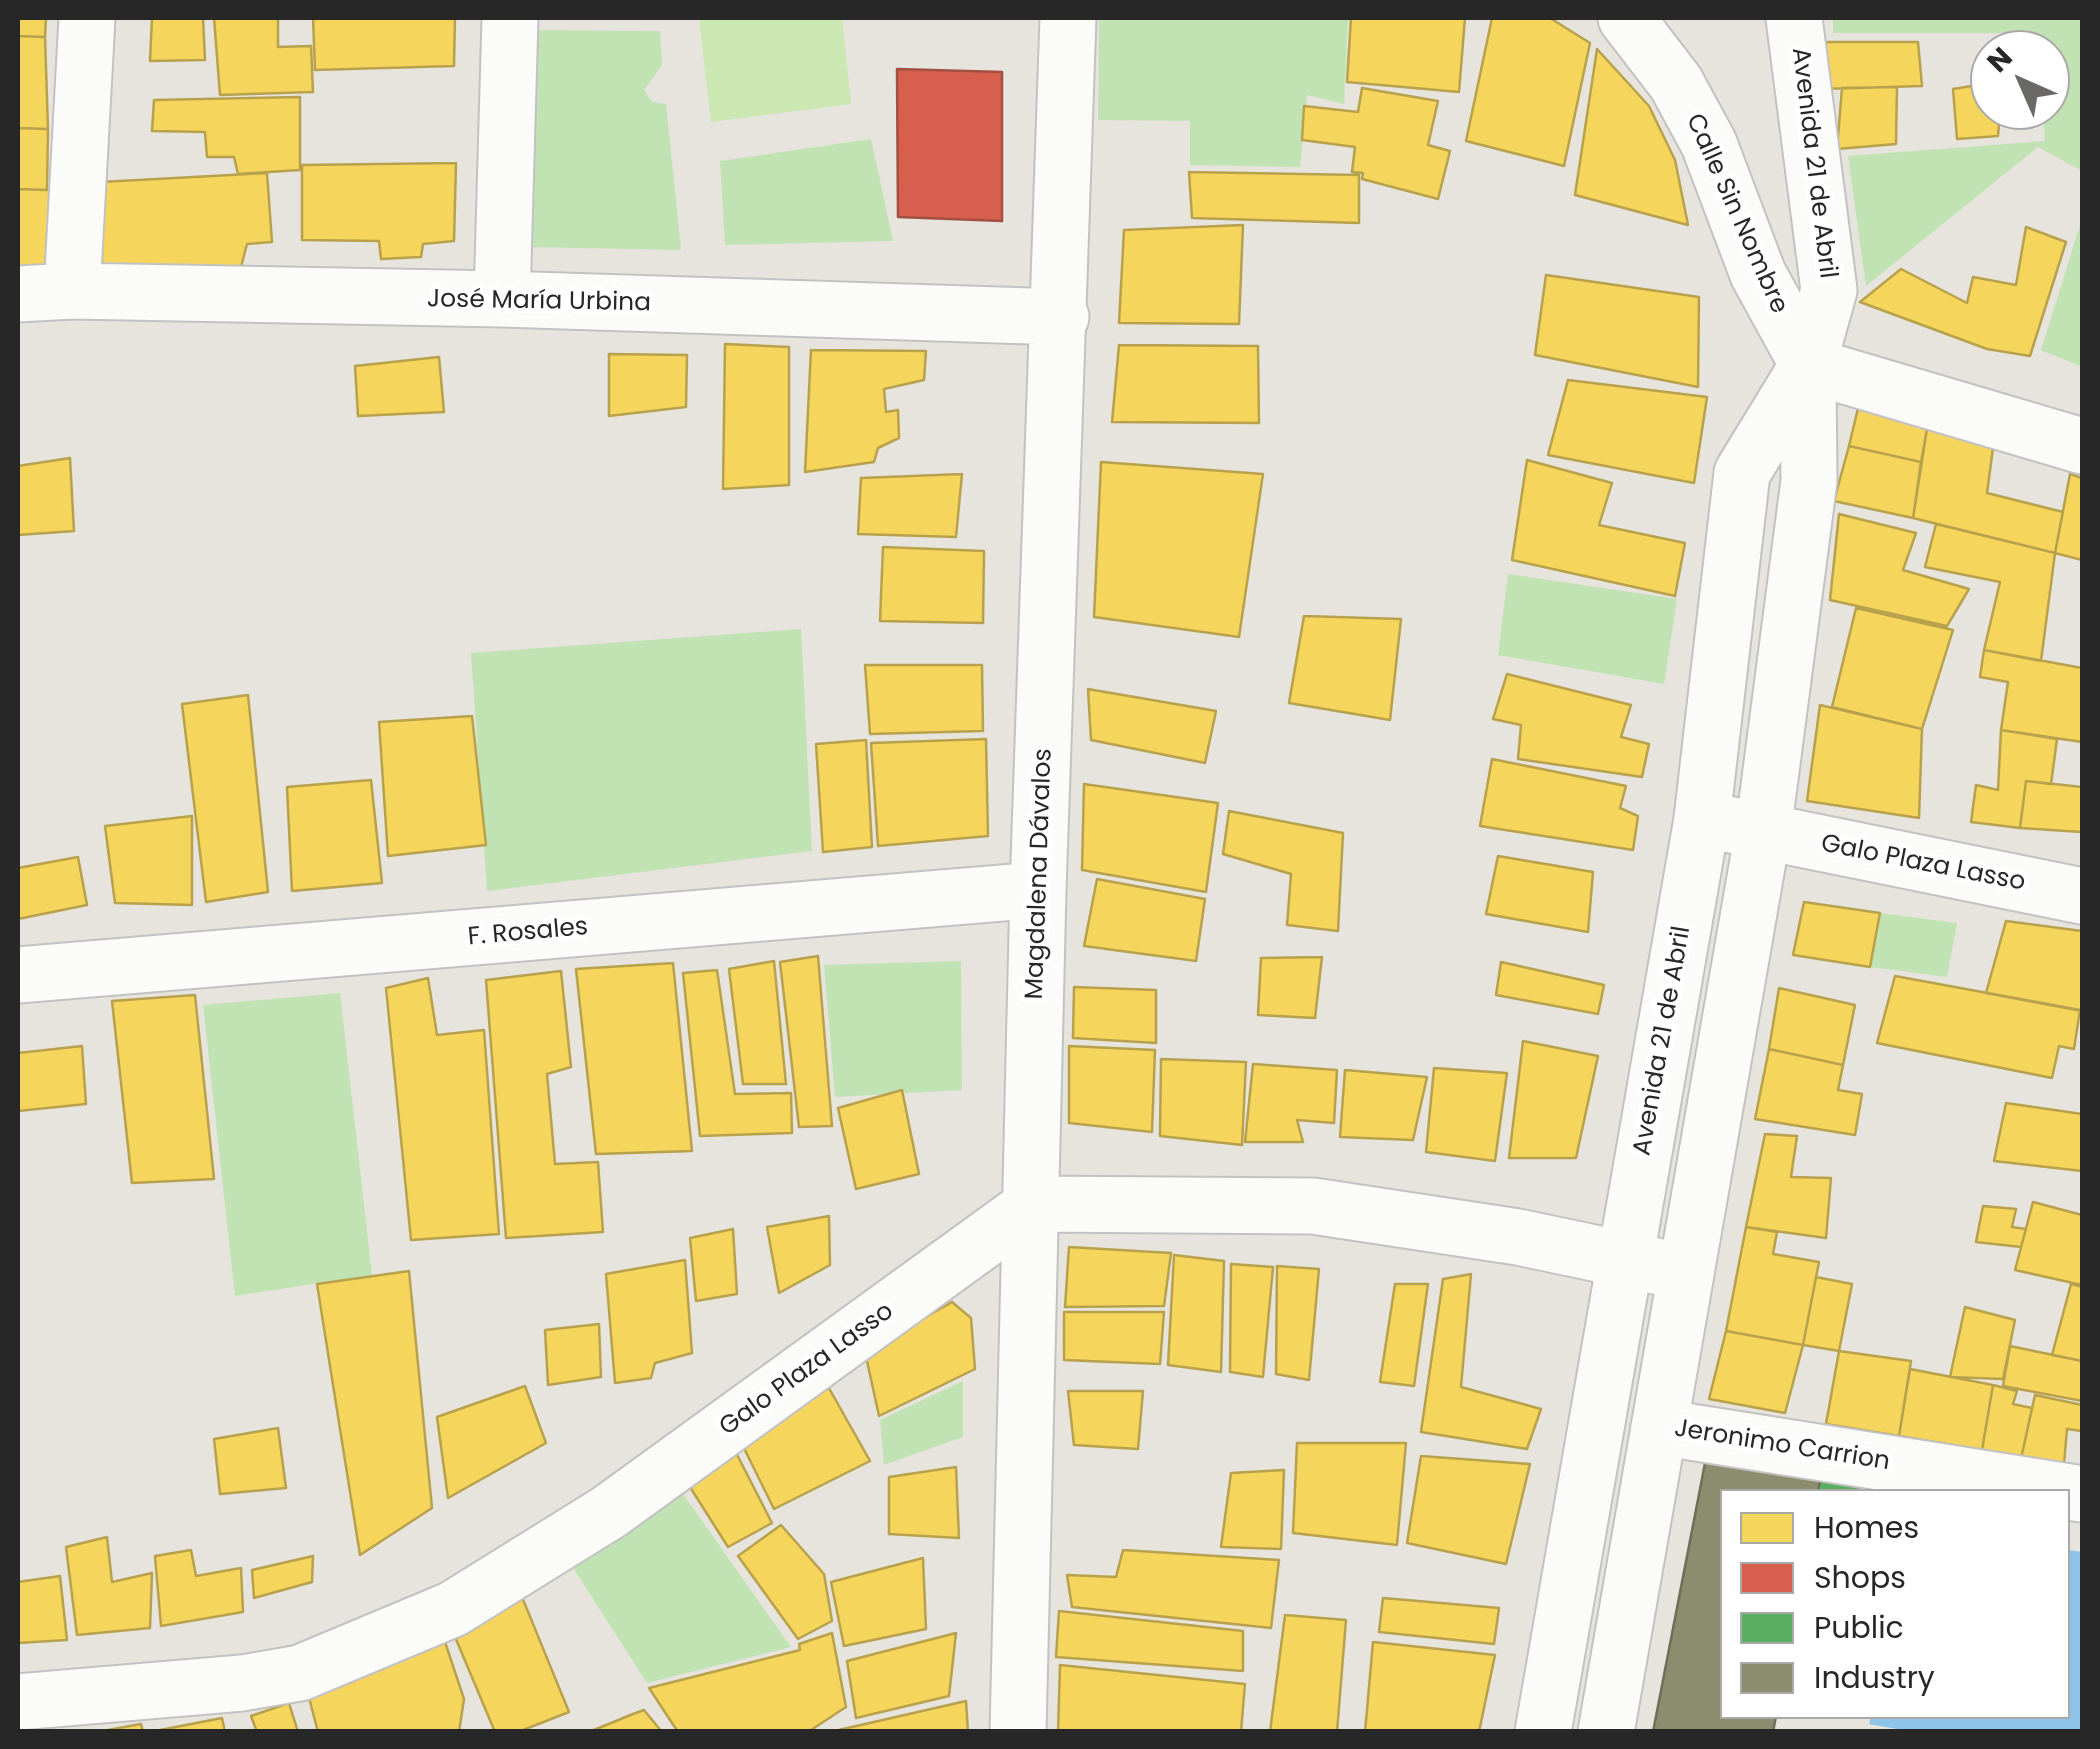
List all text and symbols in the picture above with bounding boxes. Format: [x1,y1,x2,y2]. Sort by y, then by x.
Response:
north arrow [1970,30,2070,130]
text: N [1979,39,2021,81]
street label: Avenida 21 de Abril [1784,46,1842,280]
street label: Calle Sin Nombre [1679,110,1793,318]
street label: José María Urbina [427,285,651,319]
street label: Magdalena Dávalos [1021,748,1059,1000]
street label: Galo Plaza Lasso [1818,829,2028,899]
street label: F. Rosales [467,913,589,953]
street label: Avenida 21 de Abril [1628,924,1698,1158]
street label: Galo Plaza Lasso [714,1297,900,1443]
street label: Jeronimo Carrion [1672,1414,1892,1478]
legend [1720,1489,2070,1719]
text: Homes [1814,1506,1919,1549]
text: Shops [1814,1556,1906,1599]
text: Public [1814,1606,1904,1649]
text: Industry [1814,1656,1935,1699]

